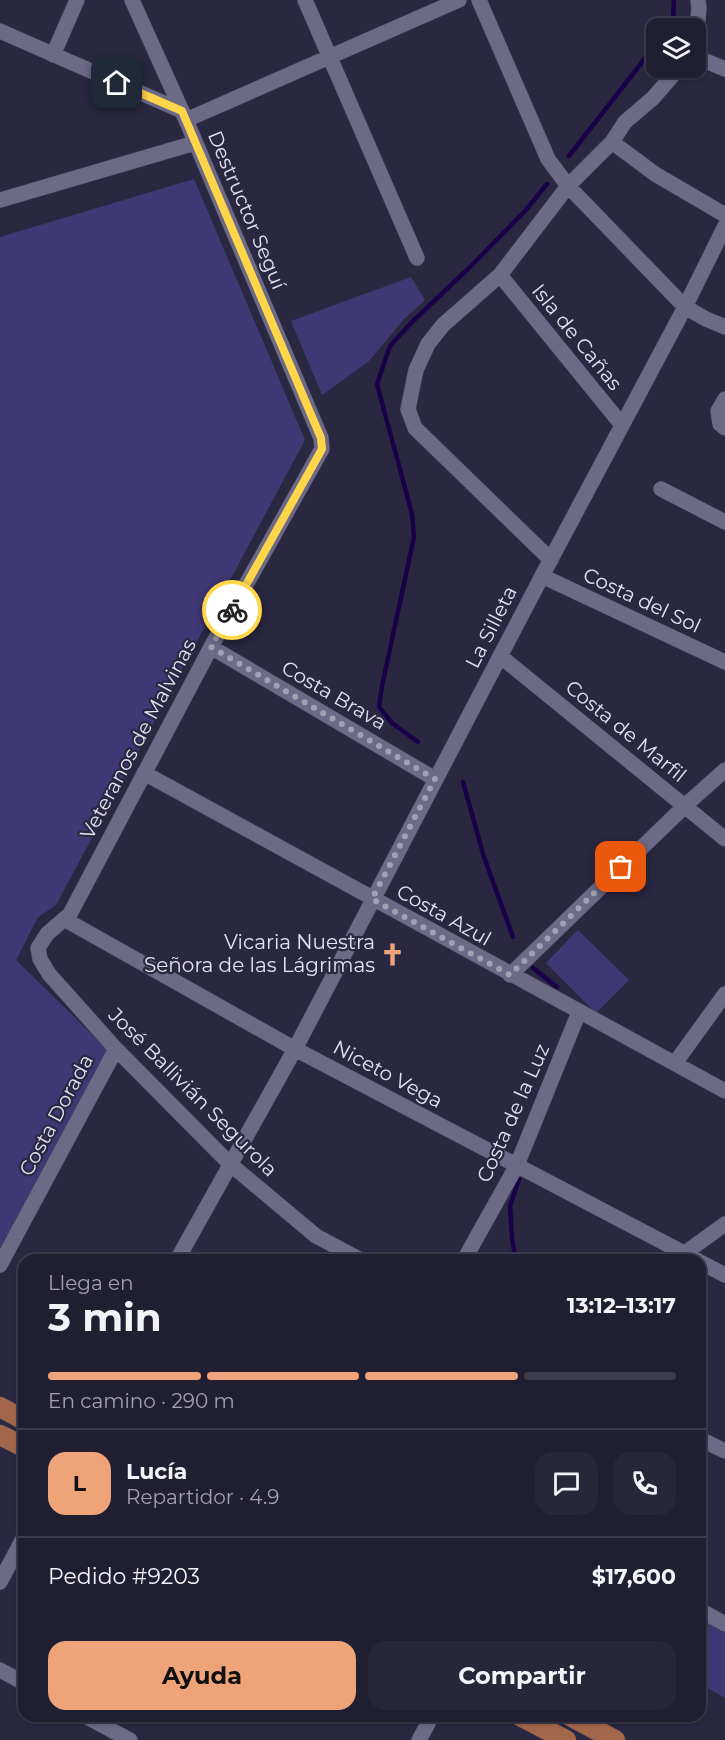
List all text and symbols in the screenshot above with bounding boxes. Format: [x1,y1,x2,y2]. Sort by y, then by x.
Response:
map controls [646,18,706,78]
button: layers [646,18,706,78]
pin [91,57,142,108]
icon: home [100,66,133,99]
street label: Destructor Seguí [203,127,292,294]
street label: Isla de Cañas [527,279,627,395]
street label: Costa del Sol [579,562,705,638]
courier [202,580,262,640]
street label: La Silleta [460,582,522,672]
icon: bike [216,594,249,627]
street label: Veteranos de Malvinas [75,635,201,843]
street label: Costa Brava [277,655,391,735]
street label: Costa de Marfil [561,675,691,787]
pin [595,841,646,892]
icon: bag [604,850,637,883]
street label: Costa Azul [393,879,495,951]
place label: Vicaria Nuestra Señora de las Lágrimas [144,930,375,977]
church icon: Vicaria Nuestra Señora de las Lágrimas [380,941,406,967]
street label: José Ballivián Segurola [103,1002,282,1181]
street label: Niceto Vega [329,1035,447,1113]
street label: Costa de la Luz [472,1040,554,1186]
street label: Costa Dorada [14,1050,98,1180]
text: Llega en [48,1271,134,1295]
text: 13:12–13:17 [567,1292,676,1319]
text: 3 min [48,1293,162,1341]
text: En camino · 290 m [48,1389,235,1413]
button: chat [535,1452,598,1515]
button: phone [613,1452,676,1515]
text: Lucía [126,1458,187,1485]
text: L [73,1470,86,1497]
text: Repartidor · 4.9 [126,1485,279,1509]
text: Pedido #9203 [48,1563,200,1590]
text: $17,600 [592,1563,676,1590]
button: Ayuda [48,1641,356,1710]
button: Compartir [368,1641,676,1710]

